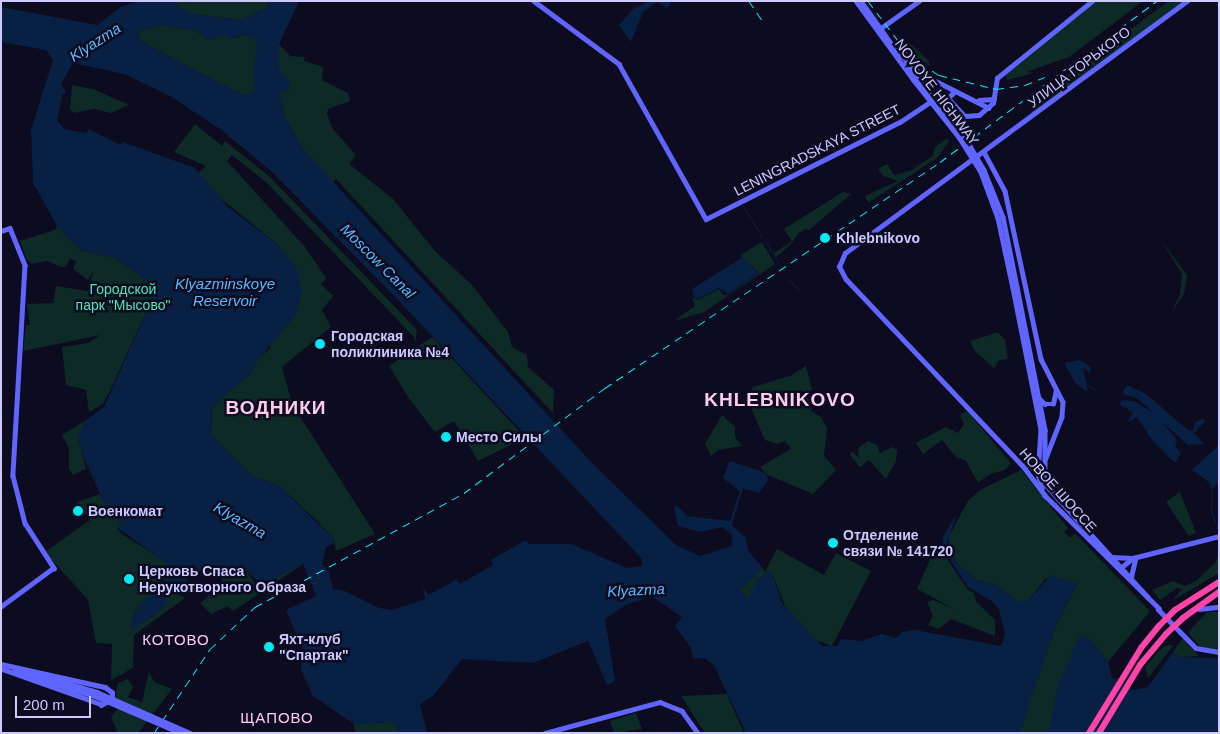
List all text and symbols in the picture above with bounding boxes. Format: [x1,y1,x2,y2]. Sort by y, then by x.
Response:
water label: Klyazma [66,19,124,65]
street label: УЛИЦА ГОРЬКОГО [1024,23,1134,111]
street label: NOVOYE HIGHWAY [891,35,983,149]
street label: LENINGRADSKAYA STREET [731,100,903,200]
water label: Moscow Canal [337,220,419,302]
place label: Khlebnikovo [836,230,920,246]
marker: Khlebnikovo [818,231,832,245]
water label: Klyazminskoye Reservoir [175,274,275,309]
park label: Городской парк "Мысово" [76,281,170,314]
place label: Городская поликлиника №4 [331,328,449,361]
marker: Городская поликлиника №4 [313,337,327,351]
district label: KHLEBNIKOVO [703,389,857,411]
district label: ВОДНИКИ [225,397,327,419]
place label: Место Силы [456,429,542,445]
marker: Место Силы [440,431,452,443]
street label: НОВОЕ ШОССЕ [1016,445,1100,535]
water label: Klyazma [211,498,269,542]
place label: Военкомат [88,503,163,519]
marker: Военкомат [72,505,84,517]
place label: Отделение связи № 141720 [843,527,953,560]
marker: Отделение связи № 141720 [827,537,839,549]
place label: Церковь Спаса Нерукотворного Образа [139,563,306,596]
marker: Церковь Спаса Нерукотворного Образа [123,573,135,585]
water label: Klyazma [607,580,665,600]
district label: КОТОВО [141,631,211,649]
place label: Яхт-клуб "Спартак" [279,631,349,664]
marker: Яхт-клуб "Спартак" [263,641,275,653]
scale bar [18,686,94,718]
text: 200 m [23,696,65,713]
district label: ЩАПОВО [239,709,315,727]

